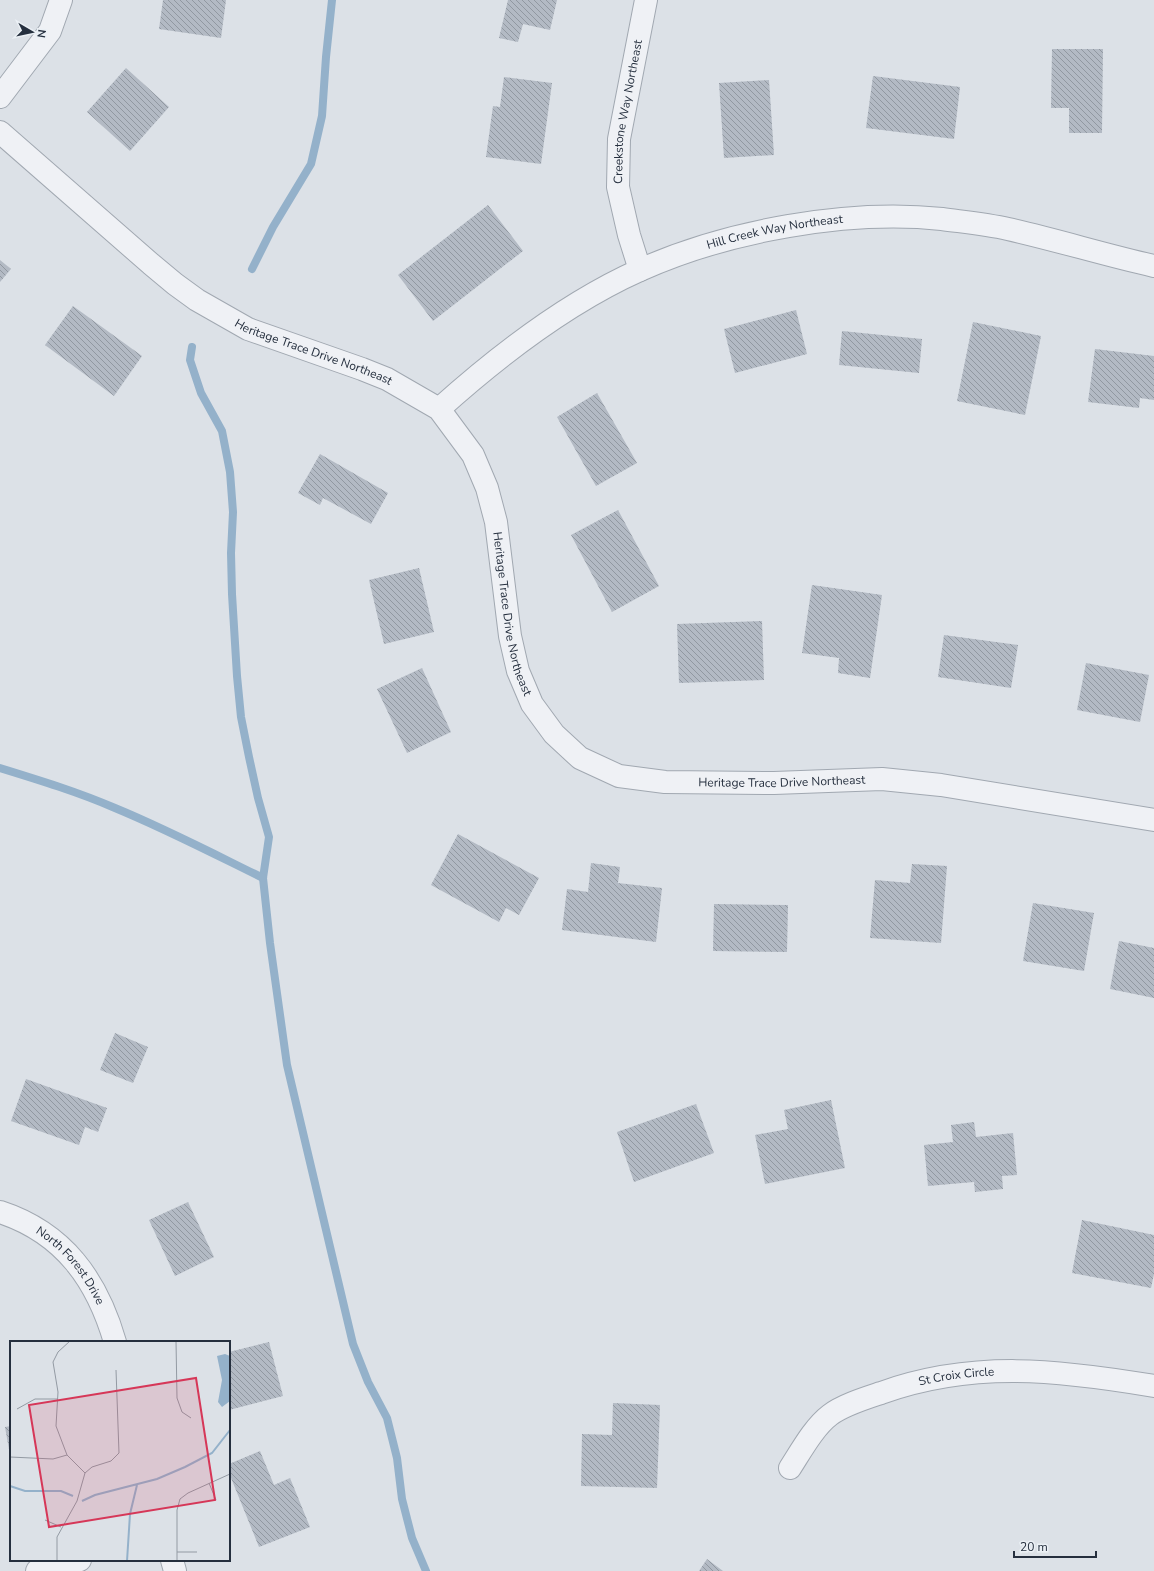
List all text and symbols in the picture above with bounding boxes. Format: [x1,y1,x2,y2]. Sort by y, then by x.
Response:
north arrow [12,12,52,52]
text: N [33,28,49,39]
street label: Creekstone Way Northeast [610,38,646,184]
street label: Hill Creek Way Northeast [705,211,844,253]
street label: Heritage Trace Drive Northeast [232,315,396,389]
street label: Heritage Trace Drive Northeast [489,531,536,699]
street label: Heritage Trace Drive Northeast [698,772,866,791]
street label: North Forest Drive [33,1222,108,1307]
inset map [10,1341,230,1561]
street label: St Croix Circle [917,1363,995,1390]
scale bar [1014,1533,1096,1559]
text: 20 m [1020,1539,1048,1555]

